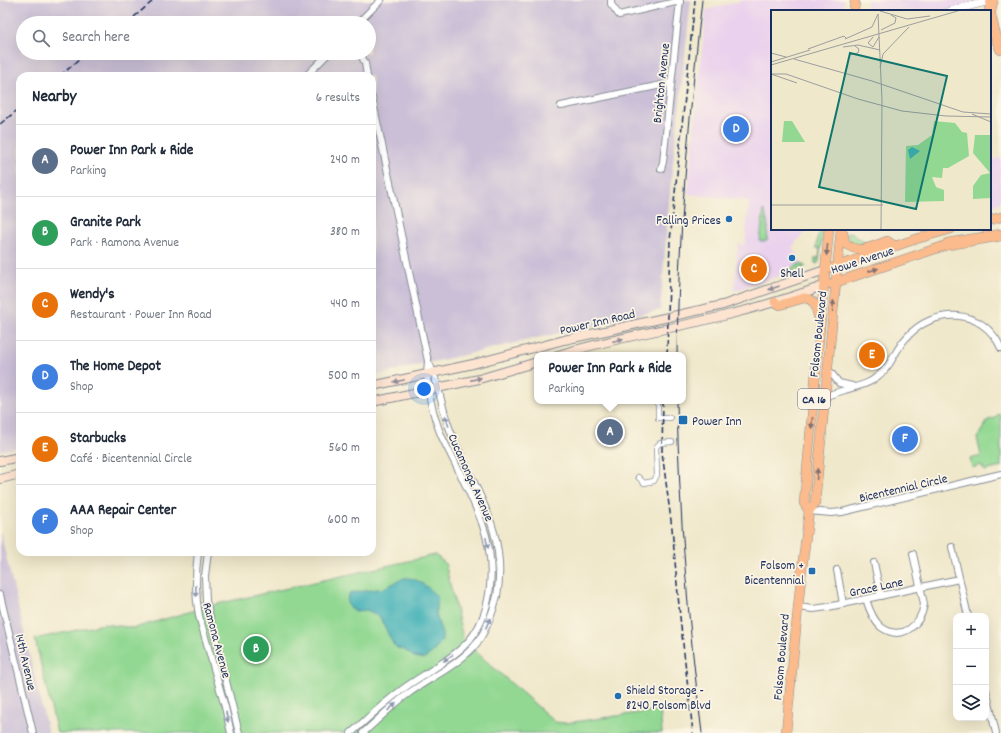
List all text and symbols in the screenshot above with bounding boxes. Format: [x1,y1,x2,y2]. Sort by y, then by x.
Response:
inset map [771,10,991,230]
search box [16,16,376,60]
icon: search [30,27,52,49]
text: Search here [62,27,130,49]
street label: Brighton Avenue [649,42,676,124]
text: Nearby [32,86,76,110]
text: 6 results [316,89,360,108]
pin: D [723,114,749,144]
text: Power Inn Park & Ride [70,140,193,162]
text: A [41,151,49,170]
text: 240 m [330,151,360,170]
text: Parking [70,162,106,181]
text: Granite Park [70,212,141,234]
place label: Falling Prices [656,212,721,231]
marker: Falling Prices [724,214,734,224]
text: B [42,223,48,242]
text: 380 m [330,223,360,242]
text: Park · Ramona Avenue [70,234,179,253]
street label: Howe Avenue [829,242,897,280]
one-way arrow [823,244,830,256]
marker: Shell [787,253,797,263]
pin: C [741,254,767,284]
place label: Shell [780,265,804,284]
one-way arrow [867,266,879,272]
text: Wendy's [70,284,115,306]
one-way arrow [768,285,780,291]
street label: Folsom Boulevard [806,290,833,378]
text: C [42,295,48,314]
text: 440 m [330,295,360,314]
one-way arrow [830,300,837,312]
text: Restaurant · Power Inn Road [70,306,212,325]
street label: Power Inn Road [558,306,637,341]
one-way arrow [612,336,624,342]
pin: E [859,340,885,370]
popup [534,352,686,404]
text: The Home Depot [70,356,161,378]
text: Power Inn Park & Ride [548,358,672,380]
text: D [42,367,48,386]
text: 500 m [328,367,360,386]
one-way arrow [470,376,482,382]
text: Shop [70,378,93,397]
one-way arrow [393,378,405,384]
your location [414,379,434,399]
text: Parking [548,380,585,399]
road number: CA 16 [798,389,830,409]
place label: Power Inn [692,413,742,432]
one-way arrow [444,414,450,426]
marker: Power Inn [677,414,689,426]
pin: A [597,417,623,447]
one-way arrow [808,417,815,429]
pin: F [892,424,918,454]
text: Starbucks [70,428,126,450]
street label: Cucamonga Avenue [442,431,498,525]
text: E [42,439,48,458]
text: 560 m [329,439,360,458]
text: Café · Bicentennial Circle [70,450,192,469]
one-way arrow [814,468,821,480]
street label: Bicentennial Circle [857,470,950,509]
text: AAA Repair Center [70,500,176,522]
text: F [42,511,48,530]
text: 600 m [328,511,360,530]
text: Shop [70,522,93,541]
one-way arrow [484,537,490,549]
place label: Folsom + Bicentennial [744,557,804,591]
marker: Folsom + Bicentennial [807,566,817,576]
street label: Grace Lane [848,573,905,603]
one-way arrow [192,585,199,597]
street label: Ramona Avenue [196,601,235,681]
street label: Folsom Boulevard [769,613,796,701]
map controls [953,613,989,721]
button: + [953,613,989,649]
one-way arrow [485,617,491,628]
street label: 14th Avenue [9,632,40,693]
pin: B [243,634,269,664]
button: − [953,649,989,685]
one-way arrow [443,654,453,662]
place label: Shield Storage - 8240 Folsom Blvd [626,682,711,716]
button: layers [953,685,989,721]
marker: Shield Storage - 8240 Folsom Blvd [613,691,623,701]
one-way arrow [386,703,397,712]
one-way arrow [225,710,231,723]

